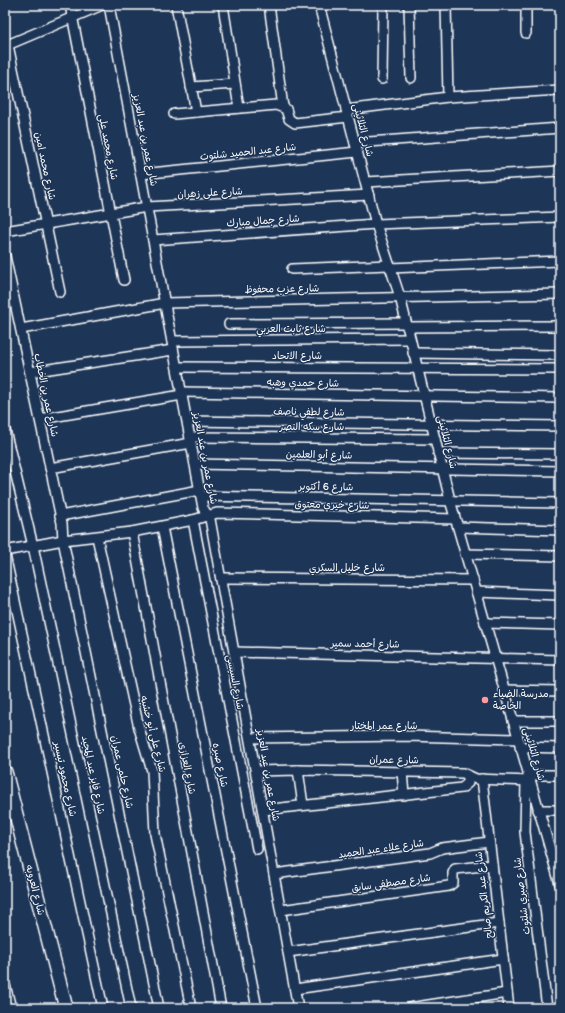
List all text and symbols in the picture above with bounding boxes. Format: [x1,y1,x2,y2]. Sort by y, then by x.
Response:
street label: شارع عمر بن عبد العزيز [129,92,160,188]
street label: شارع الثلاثينى [349,102,376,158]
street label: شارع محمد على [95,113,120,181]
street label: شارع محمد امين [31,131,58,201]
street label: شارع عبد الحميد شلتوت [199,141,297,164]
street label: شارع على زهران [177,185,243,202]
street label: شارع جمال مبارك [226,212,300,231]
street label: شارع عزب محفوظ [245,282,320,297]
street label: شارع ثابت العربي [256,323,326,338]
street label: شارع الاتحاد [272,350,322,363]
street label: شارع عمر بن الخطاب [30,352,61,438]
street label: شارع حمدي وهبه [267,376,340,392]
street label: شارع لطفي ناصف [273,405,345,422]
street label: شارع عمر بن عبد العزيز [189,410,220,506]
street label: شارع الثلاثينى [434,414,459,470]
street label: شارع سكه النصر [279,421,345,434]
street label: شارع أبو العلمين [286,448,353,463]
street label: شارع 6 أكتوبر [298,481,354,494]
street label: شارع خيري معتوق [295,498,370,514]
street label: شارع خليل السكري [309,562,385,576]
street label: شارع أحمد سمير [329,637,400,652]
street label: شارع السيسى [223,653,246,711]
place label: مدرسة الضياء الخاصة [493,688,549,712]
street label: شارع على أبو خشبه [137,694,168,774]
marker: مدرسة الضياء الخاصة [480,695,490,705]
street label: شارع عمر المختار [350,720,418,733]
street label: شارع الثلاثينى [520,726,547,782]
street label: شارع عمر بن عبد العزيز [253,727,282,823]
street label: شارع حلمى عمران [107,734,136,810]
street label: شارع فايز عبد المجيد [78,735,107,816]
street label: شارع محمود تيسير [50,739,79,818]
street label: شارع العزازى [175,741,198,796]
street label: شارع صبره [209,742,230,789]
street label: شارع عمران [369,754,419,767]
street label: شارع علاء عبد الحميد [337,837,425,862]
street label: شارع عبد الكريم صالح [473,851,496,939]
street label: شارع صبري شلتوت [511,856,535,935]
street label: شارع العروبه [22,864,47,917]
street label: شارع مصطفى سابق [351,871,432,895]

